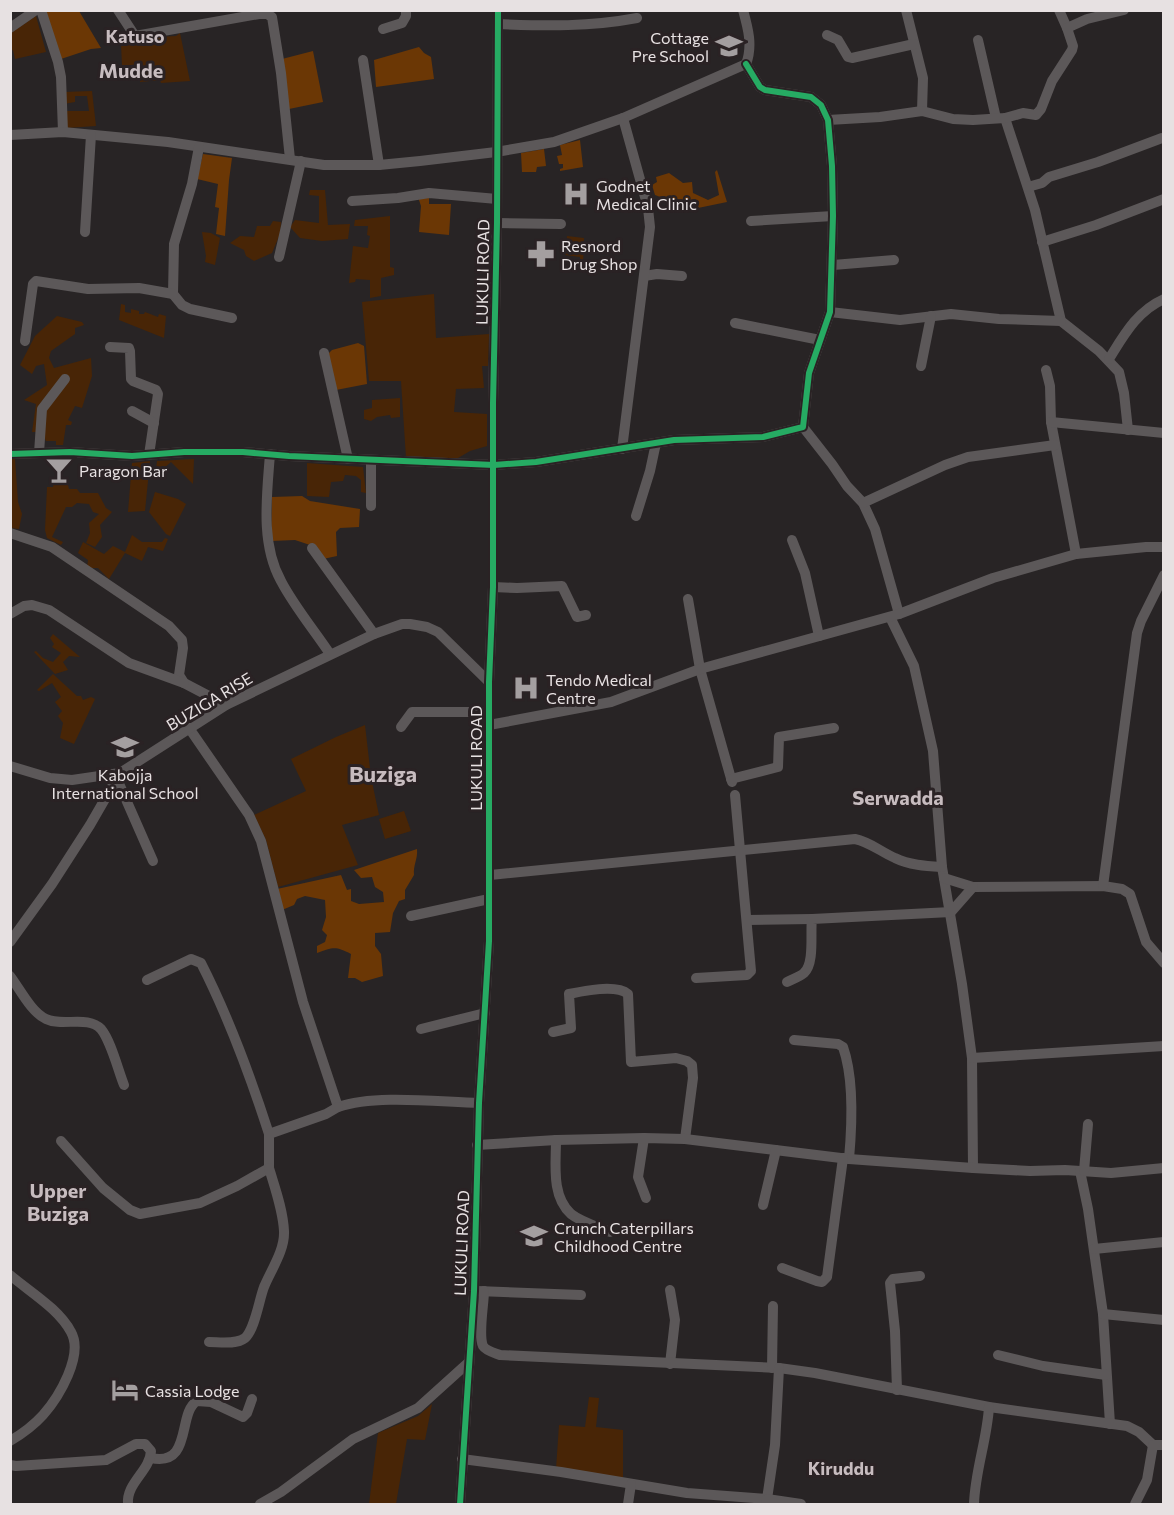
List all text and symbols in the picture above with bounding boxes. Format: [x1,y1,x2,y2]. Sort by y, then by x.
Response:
district label: Katuso [105,25,165,47]
place label: Cottage Pre School [632,28,709,65]
school or university icon: Cottage Pre School [714,31,744,61]
district label: Mudde [99,58,163,82]
place label: Godnet Medical Clinic [596,176,697,213]
hospital icon: Godnet Medical Clinic [561,179,591,209]
street label: LUKULI ROAD [472,219,492,325]
place label: Resnord Drug Shop [561,236,637,273]
pharmacy icon: Resnord Drug Shop [526,239,556,269]
bar icon: Paragon Bar [44,455,74,485]
place label: Paragon Bar [79,461,168,480]
street label: BUZIGA RISE [162,668,256,734]
place label: Tendo Medical Centre [546,670,652,707]
hospital icon: Tendo Medical Centre [511,673,541,703]
street label: LUKULI ROAD [466,705,485,811]
school or university icon: Kabojja International School [110,732,140,762]
district label: Buziga [349,760,417,787]
place label: Kabojja International School [52,765,199,802]
district label: Serwadda [852,785,944,809]
district label: Upper Buziga [27,1178,89,1225]
street label: LUKULI ROAD [450,1190,472,1296]
place label: Crunch Caterpillars Childhood Centre [554,1218,694,1255]
school or university icon: Crunch Caterpillars Childhood Centre [519,1221,549,1251]
hotel icon: Cassia Lodge [110,1375,140,1405]
place label: Cassia Lodge [145,1381,239,1400]
district label: Kiruddu [808,1457,874,1479]

